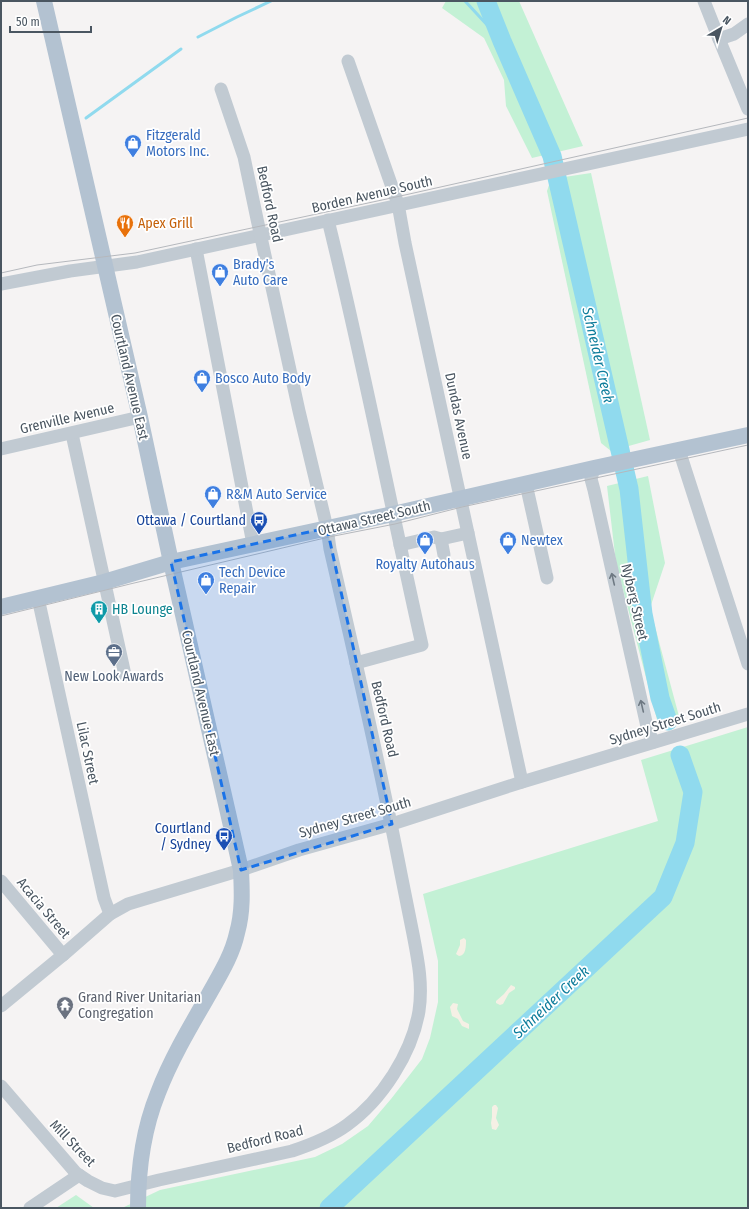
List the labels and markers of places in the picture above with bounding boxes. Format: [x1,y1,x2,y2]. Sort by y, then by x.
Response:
place label: Fitzgerald Motors Inc. [146,127,209,160]
shop icon: Fitzgerald Motors Inc. [123,133,143,158]
restaurant icon: Apex Grill [115,213,135,238]
place label: Apex Grill [138,215,193,232]
place label: Brady's Auto Care [233,256,288,289]
shop icon: Brady's Auto Care [210,262,230,287]
shop icon: Bosco Auto Body [192,368,212,393]
place label: Bosco Auto Body [215,370,312,387]
shop icon: R&M Auto Service [203,484,223,509]
place label: R&M Auto Service [226,486,327,503]
bus stop icon: Ottawa / Courtland [249,510,269,535]
place label: Ottawa / Courtland [136,512,246,529]
shop icon: Royalty Autohaus [415,530,435,555]
shop icon: Newtex [498,530,518,555]
place label: Newtex [521,532,564,549]
place label: Royalty Autohaus [375,556,475,573]
place label: Tech Device Repair [219,564,286,597]
shop icon: Tech Device Repair [196,570,216,595]
building icon: HB Lounge [89,599,109,624]
place label: HB Lounge [112,601,173,618]
office icon: New Look Awards [104,642,124,667]
place label: New Look Awards [64,668,164,685]
place label: Courtland / Sydney [155,820,212,853]
bus stop icon: Courtland / Sydney [214,826,234,851]
place label: Grand River Unitarian Congregation [78,989,201,1022]
temple icon: Grand River Unitarian Congregation [55,995,75,1020]

